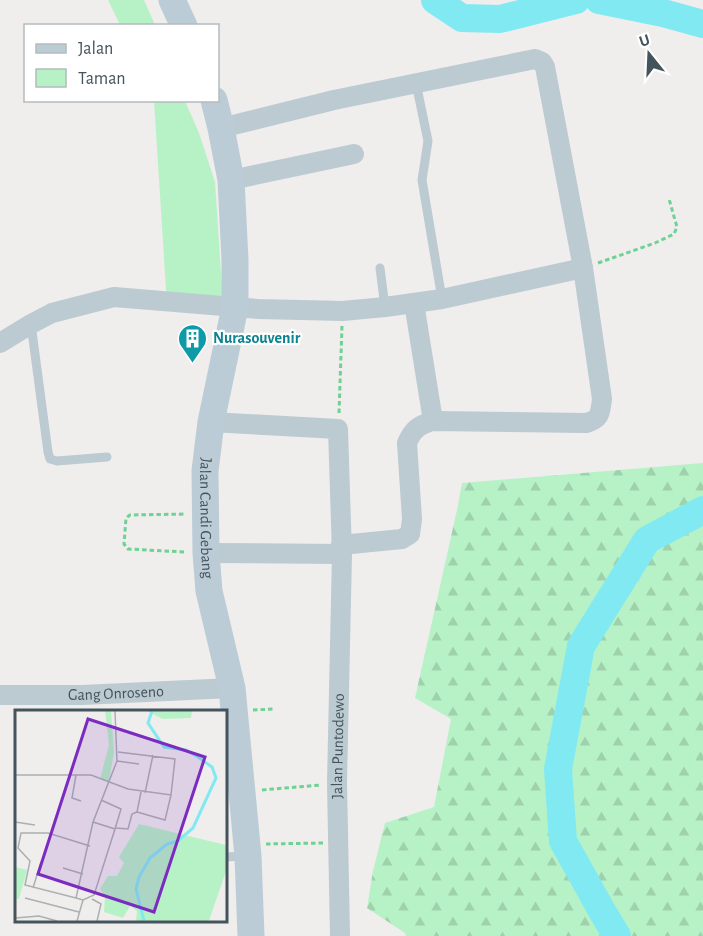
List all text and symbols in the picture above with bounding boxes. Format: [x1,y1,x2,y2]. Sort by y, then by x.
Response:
legend [24,24,219,102]
north arrow [619,24,679,84]
text: U [637,31,652,50]
text: Jalan [78,40,113,58]
text: Taman [78,70,126,88]
building icon: Nurasouvenir [176,322,208,364]
place label: Nurasouvenir [213,330,301,346]
street label: Jalan Candi Gebang [197,457,216,579]
street label: Gang Onroseno [68,683,164,703]
street label: Jalan Puntodewo [329,693,347,799]
inset map [15,710,226,921]

